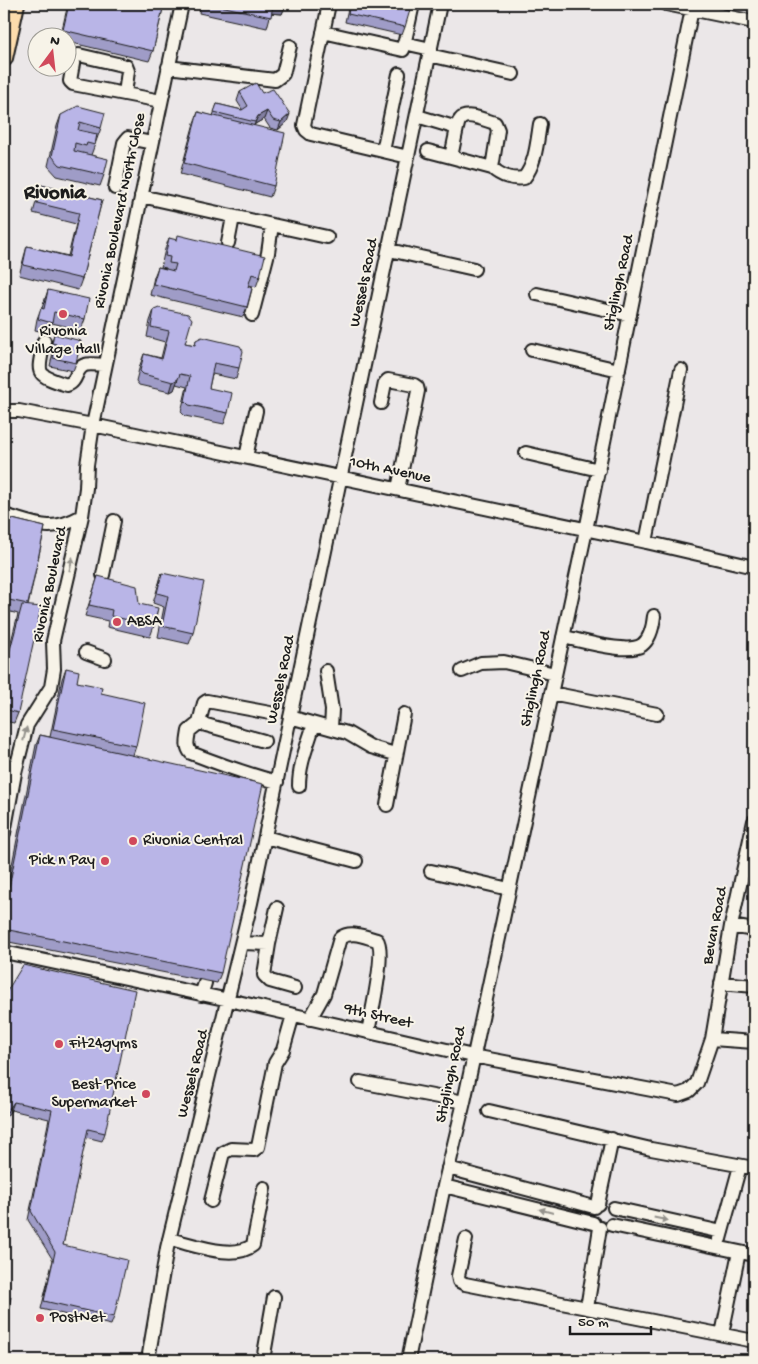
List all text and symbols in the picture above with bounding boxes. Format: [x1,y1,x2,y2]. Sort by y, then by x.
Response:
north arrow [28,28,78,78]
text: N [48,32,61,51]
street label: Rivonia Boulevard North Close [91,111,151,311]
district label: Rivonia [23,182,87,207]
street label: Stiglingh Road [601,232,640,333]
street label: Wessels Road [346,235,384,329]
marker: Rivonia Village Hall [57,308,69,320]
place label: Rivonia Village Hall [25,323,100,360]
street label: 10th Avenue [347,453,433,489]
street label: Rivonia Boulevard [29,524,73,645]
one-way arrow [67,556,75,571]
place label: ABSA [127,613,163,632]
marker: ABSA [111,616,123,628]
street label: Stiglingh Road [518,628,557,729]
street label: Wessels Road [263,632,301,726]
one-way arrow [21,726,29,741]
place label: Rivonia Central [143,832,243,851]
marker: Rivonia Central [127,835,139,847]
place label: Pick n Pay [28,852,95,871]
marker: Pick n Pay [99,855,111,867]
street label: Bevan Road [699,884,733,967]
street label: 9th Street [341,1000,415,1034]
street label: Stiglingh Road [433,1024,472,1125]
street label: Wessels Road [174,1026,215,1120]
place label: Fit24gyms [68,1035,138,1054]
marker: Fit24gyms [53,1038,65,1050]
place label: Best Price Supermarket [51,1076,137,1113]
marker: Best Price Supermarket [140,1088,152,1100]
one-way arrow [538,1207,553,1215]
one-way arrow [654,1215,669,1223]
scale bar [570,1304,652,1336]
place label: PostNet [49,1309,106,1328]
marker: PostNet [34,1312,46,1324]
text: 50 m [578,1314,609,1332]

